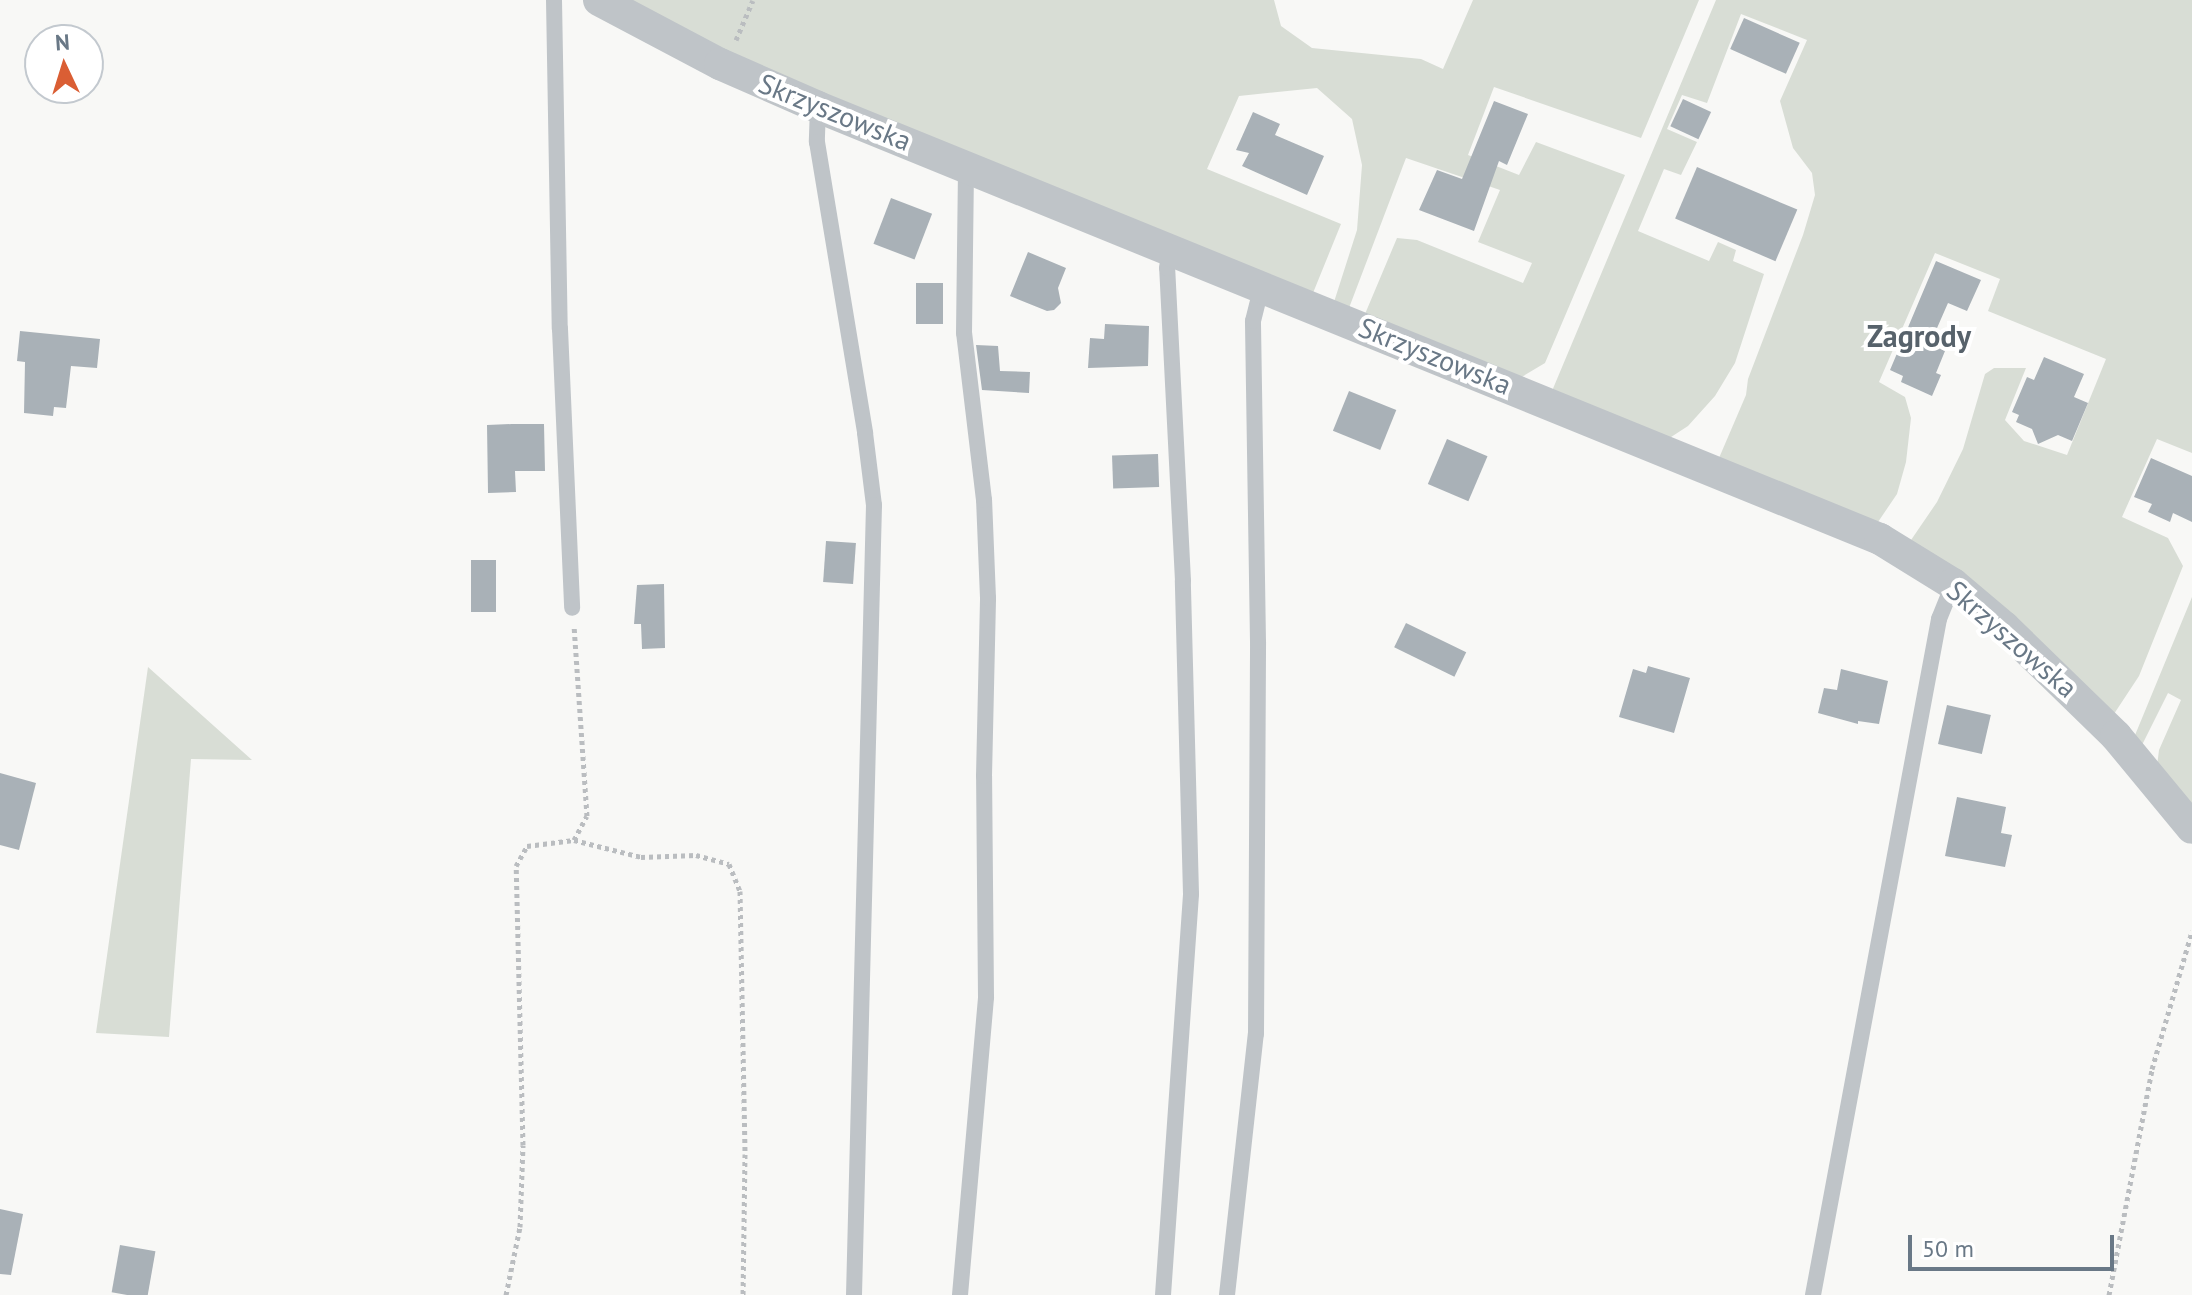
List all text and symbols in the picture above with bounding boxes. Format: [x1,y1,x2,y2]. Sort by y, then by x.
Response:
north arrow [24,24,104,104]
text: N [54,28,71,57]
street label: Skrzyszowska [754,66,916,158]
street label: Skrzyszowska [1354,310,1516,402]
district label: Zagrody [1867,318,1971,354]
street label: Skrzyszowska [1940,573,2084,705]
scale bar [1912,1219,2118,1269]
text: 50 m [1922,1233,1974,1264]

